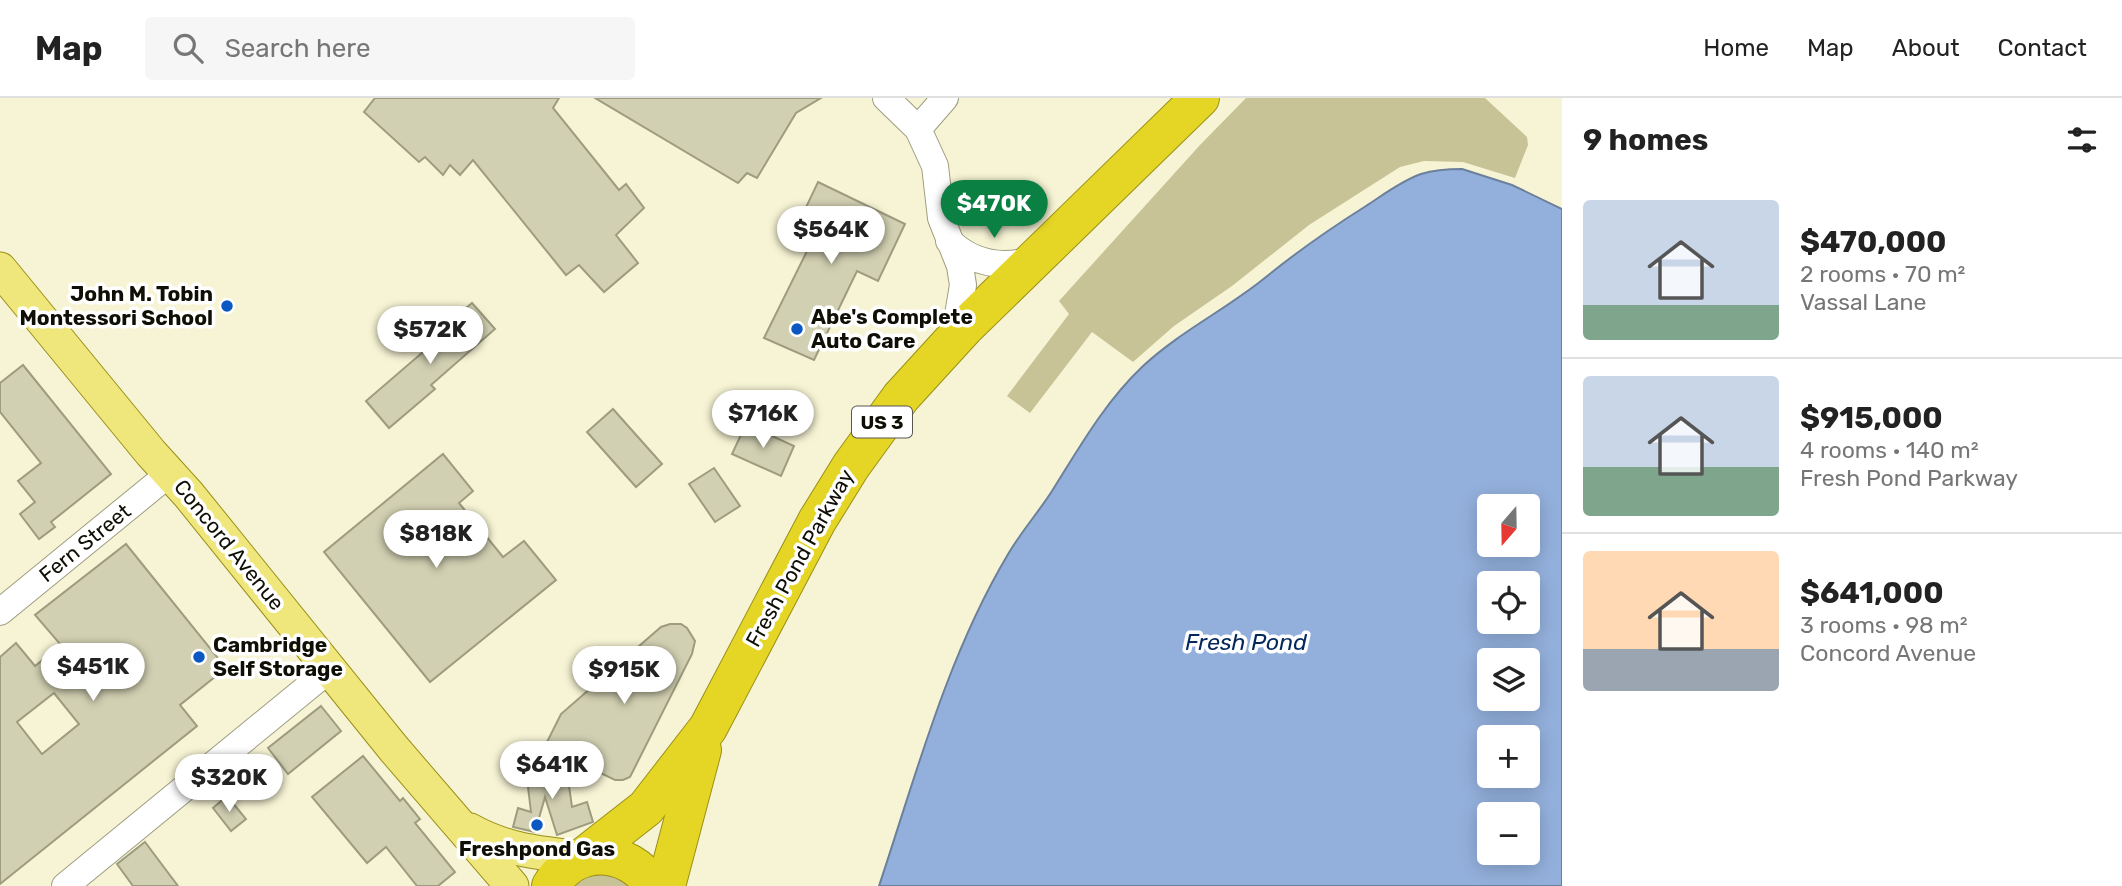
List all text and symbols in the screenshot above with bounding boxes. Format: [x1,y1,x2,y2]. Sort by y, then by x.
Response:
search box [145,17,635,80]
text: Map [35,29,103,68]
icon: search [169,29,207,67]
text: Search here [225,33,370,64]
text: Home [1703,34,1769,62]
text: Map [1807,34,1854,62]
text: About [1892,34,1960,62]
text: Contact [1998,34,2087,62]
icon: filters [2063,121,2101,159]
text: 9 homes [1583,122,1708,158]
pin: $470K [945,180,1043,240]
text: $470K [957,189,1031,217]
pin: $564K [782,206,880,266]
text: $564K [793,215,869,243]
text: $470,000 [1800,224,1947,260]
icon: home [1639,228,1723,312]
text: 2 rooms · 70 m² [1800,260,1965,288]
place label: John M. Tobin Montessori School [19,281,213,330]
text: Vassal Lane [1800,288,1926,316]
marker: John M. Tobin Montessori School [219,298,235,314]
place label: Abe's Complete Auto Care [811,304,973,353]
pin: $572K [381,306,479,366]
text: $572K [393,315,467,343]
marker: Abe's Complete Auto Care [789,321,805,337]
pin: $716K [714,390,812,450]
text: $716K [728,399,798,427]
text: $915,000 [1800,400,1943,436]
icon: home [1639,404,1723,488]
road number: US 3 [852,406,912,438]
text: 4 rooms · 140 m² [1800,436,1979,464]
street label: Fresh Pond Parkway [740,464,859,651]
text: Fresh Pond Parkway [1800,464,2018,492]
street label: Concord Avenue [169,474,290,615]
north arrow [1477,494,1540,556]
map controls [1477,494,1540,865]
street label: Fern Street [34,498,135,587]
pin: $818K [387,510,485,570]
text: $818K [399,519,473,547]
button: locate [1477,571,1540,634]
text: $641,000 [1800,575,1944,611]
icon: home [1639,579,1723,663]
text: 3 rooms · 98 m² [1800,611,1968,639]
water label: Fresh Pond [1185,628,1307,656]
place label: Cambridge Self Storage [213,632,343,681]
text: Concord Avenue [1800,639,1976,667]
pin: $451K [44,644,142,703]
pin: $915K [575,646,673,706]
button: layers [1477,648,1540,711]
marker: Cambridge Self Storage [191,649,207,665]
text: $451K [57,652,129,680]
text: $915K [588,655,660,683]
button: + [1477,725,1540,788]
pin: $641K [503,742,601,801]
text: $641K [516,750,588,778]
pin: $320K [180,754,278,814]
text: $320K [191,763,267,791]
button: − [1477,802,1540,865]
marker: Freshpond Gas [529,817,545,833]
place label: Freshpond Gas [459,836,615,861]

